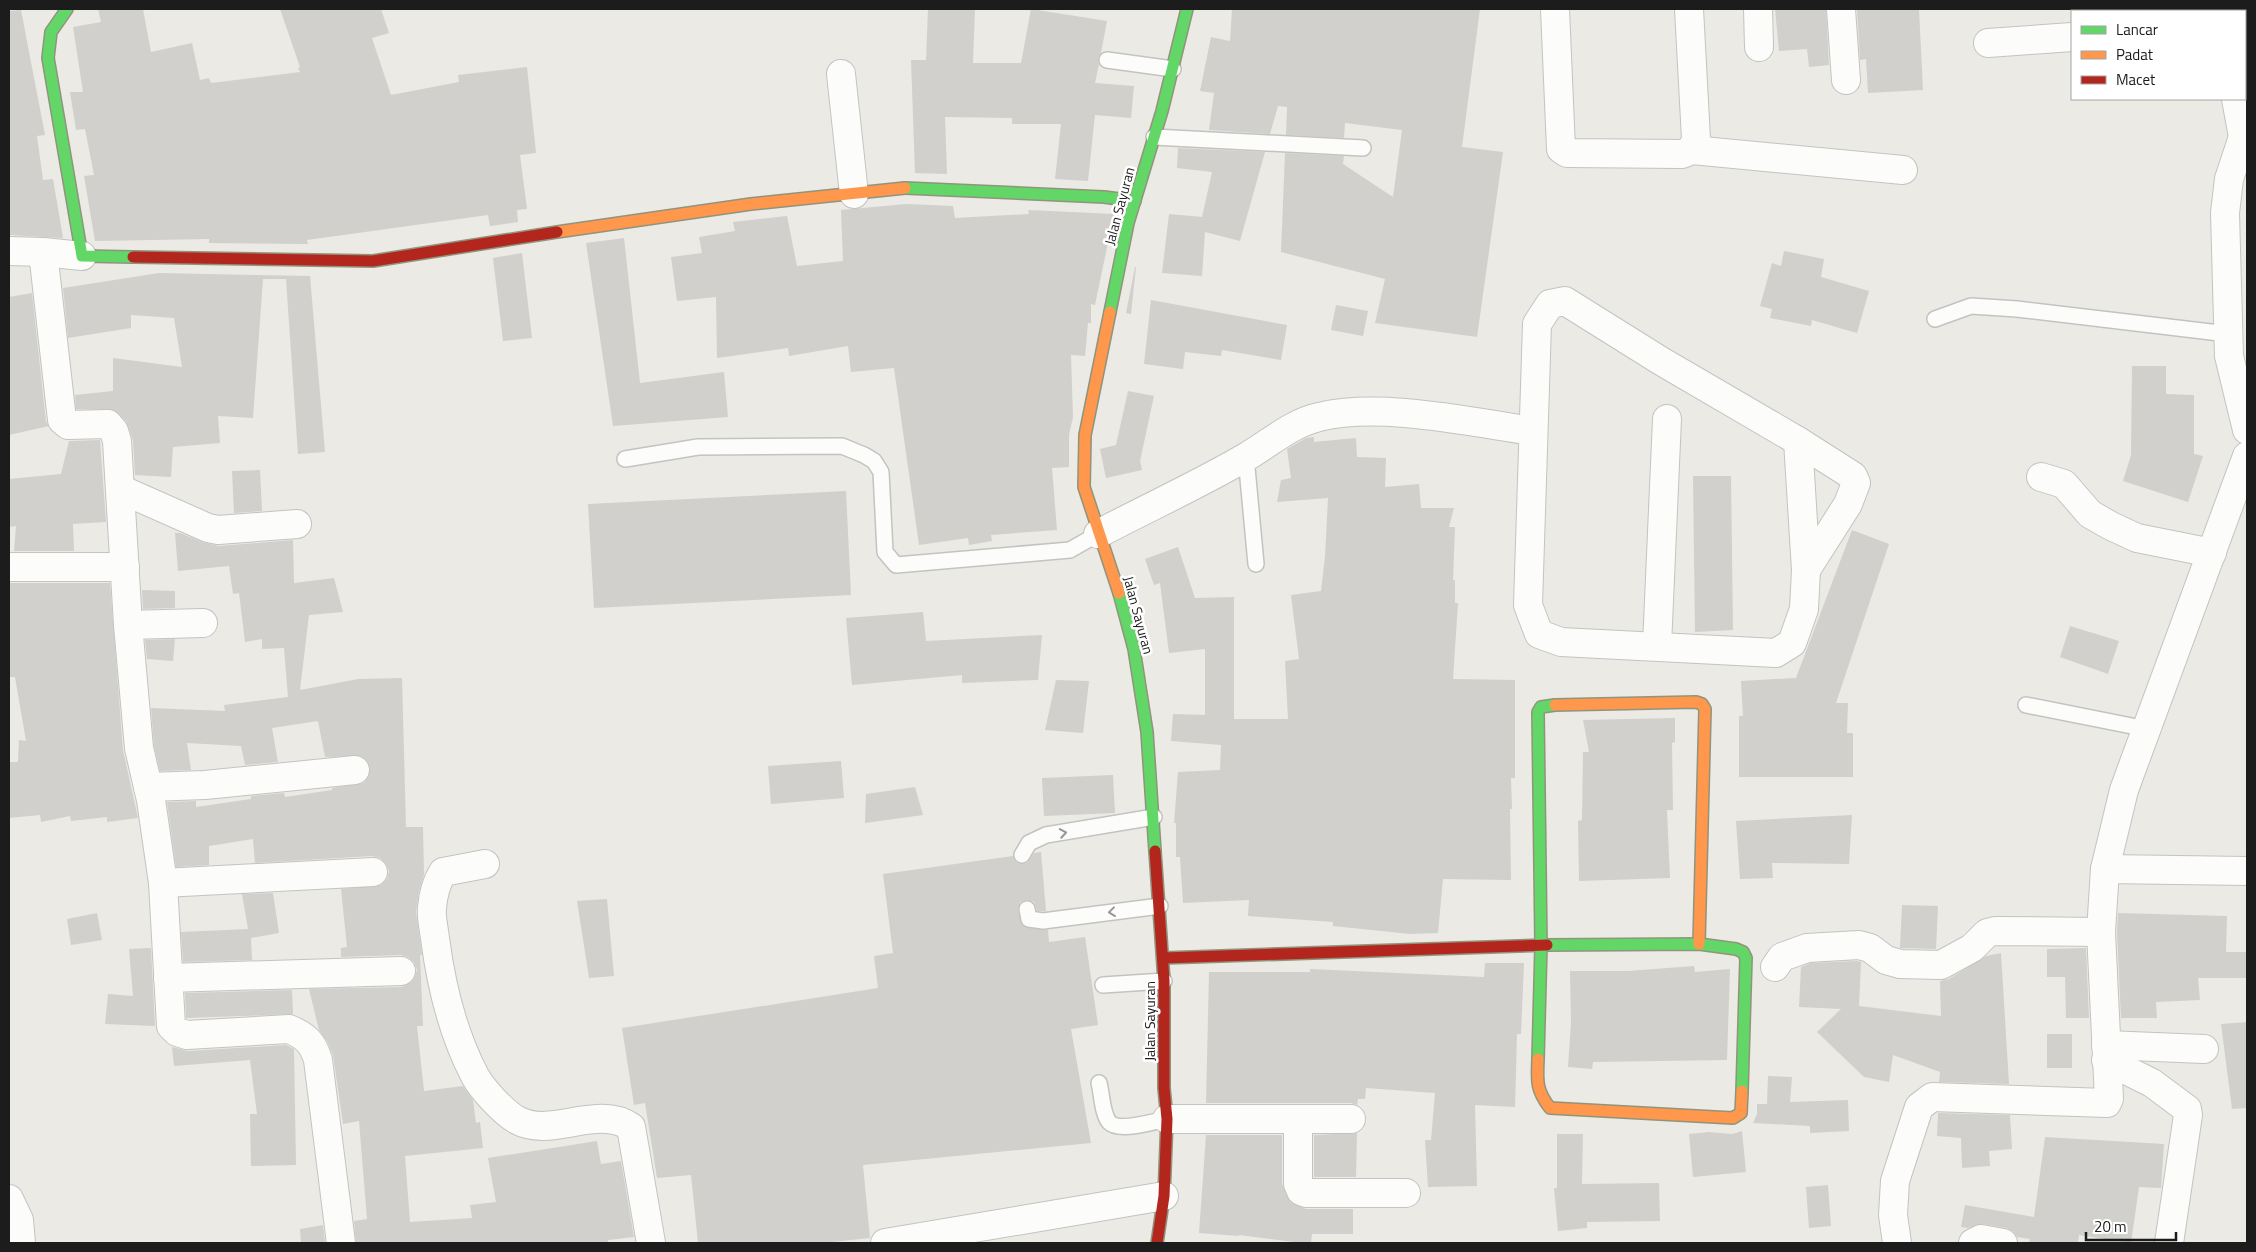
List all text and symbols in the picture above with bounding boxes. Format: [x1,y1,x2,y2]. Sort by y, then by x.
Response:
legend [2071,10,2246,100]
text: Lancar [2116,18,2158,41]
text: Padat [2116,43,2154,66]
text: Macet [2116,68,2156,91]
street label: Jalan Sayuran [1099,165,1139,247]
street label: Jalan Sayuran [1119,574,1159,656]
one-way arrow [1058,828,1067,838]
one-way arrow [1107,906,1115,917]
street label: Jalan Sayuran [1139,981,1160,1061]
scale bar [2086,1210,2176,1242]
text: 20 m [2094,1215,2127,1238]

